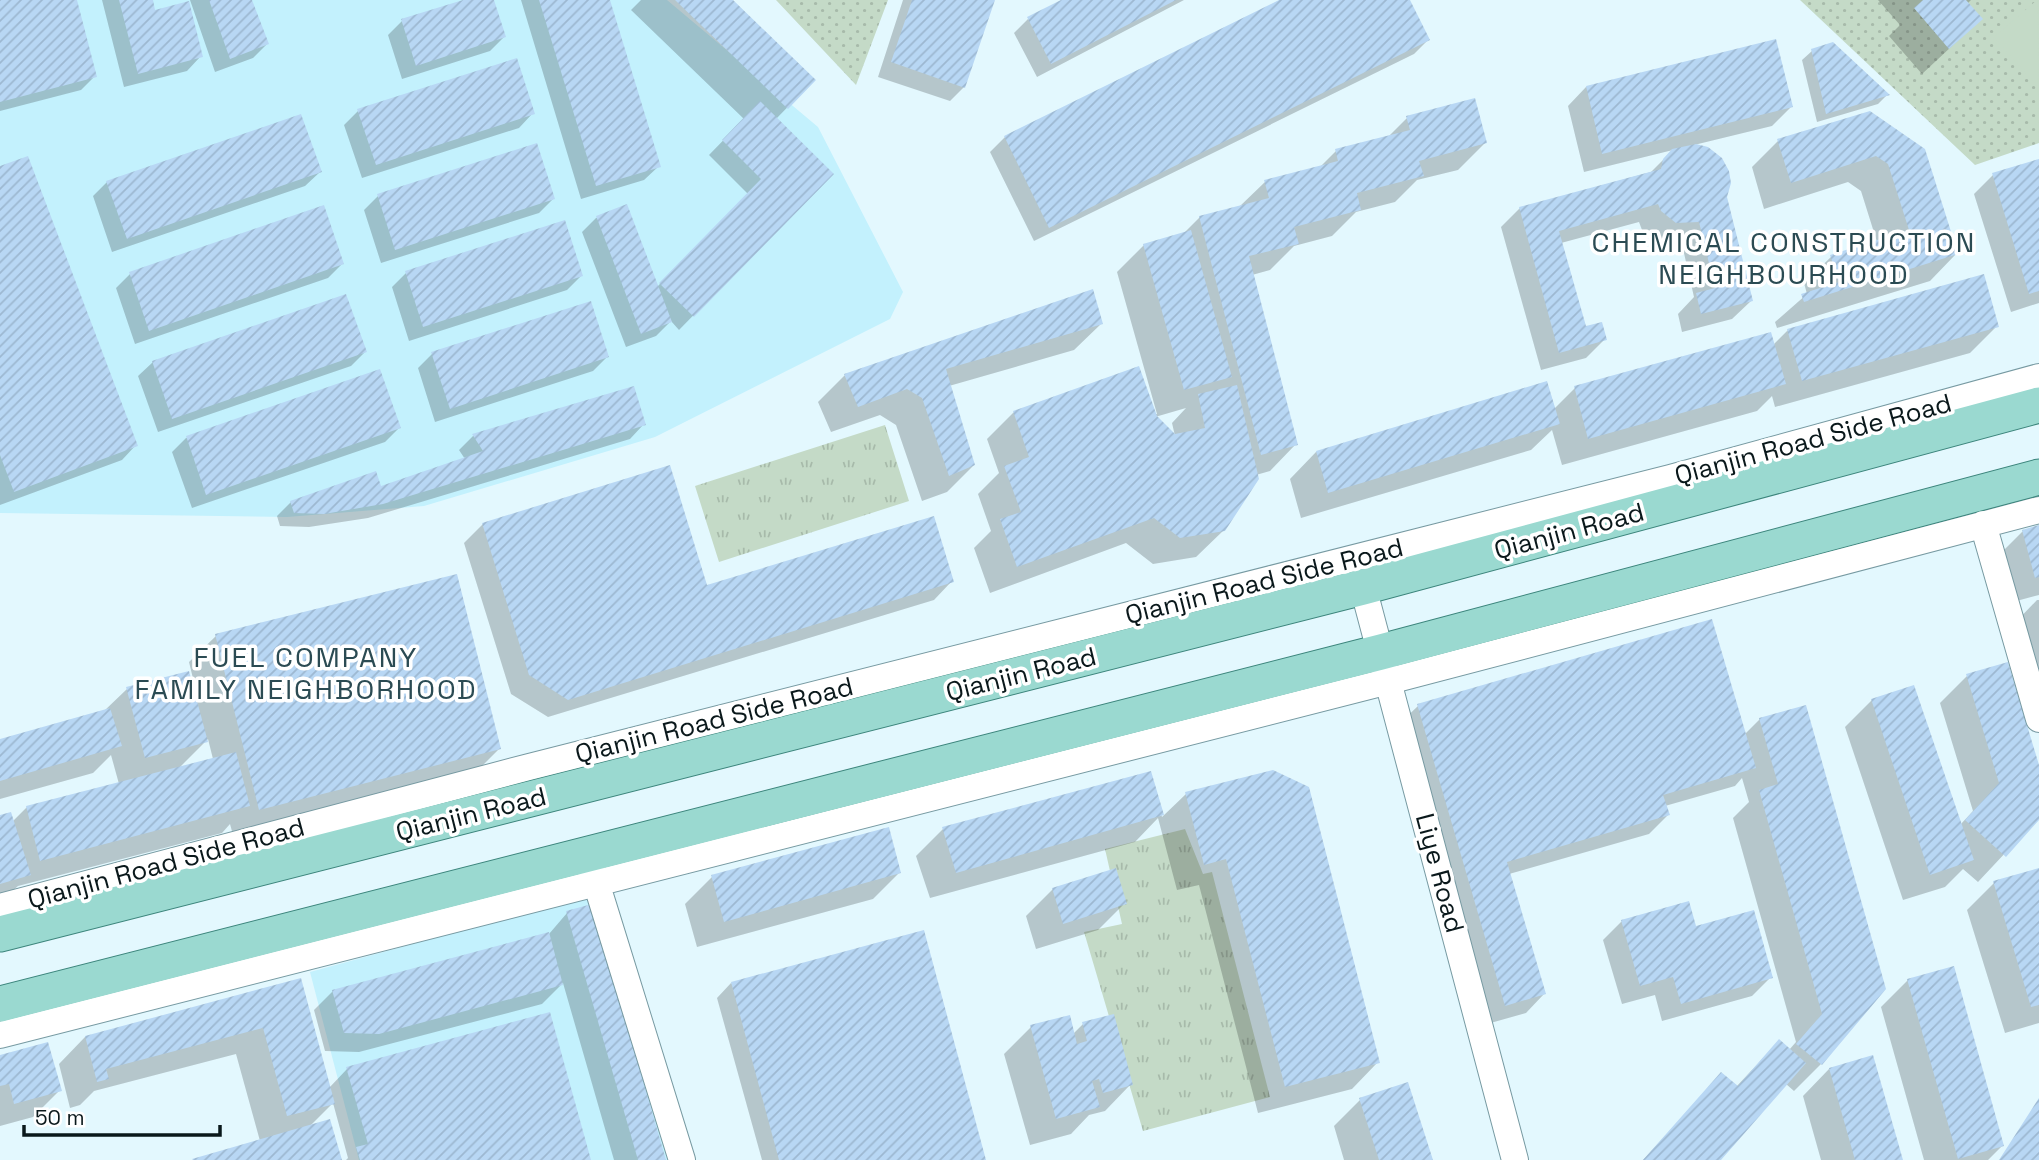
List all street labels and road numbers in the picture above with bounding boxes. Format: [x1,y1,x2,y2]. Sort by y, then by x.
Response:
street label: Qianjin Road Side Road [1671,386,1955,492]
street label: Qianjin Road [1490,495,1648,567]
street label: Qianjin Road Side Road [1121,530,1407,632]
street label: Qianjin Road [942,639,1100,709]
street label: Qianjin Road Side Road [571,669,857,771]
street label: Qianjin Road [392,779,550,849]
street label: Liye Road [1408,809,1472,937]
street label: Qianjin Road Side Road [24,810,308,916]

